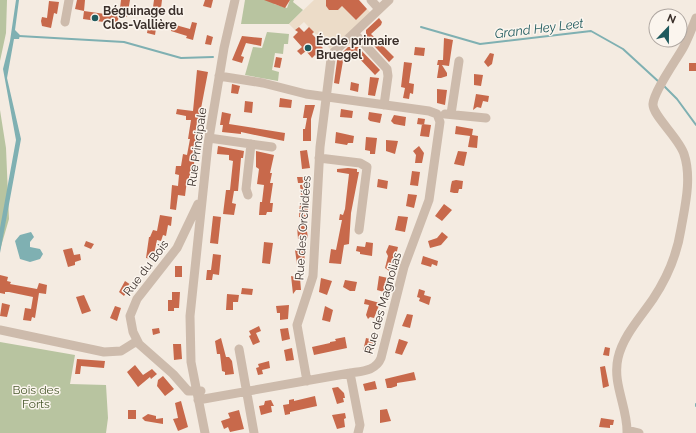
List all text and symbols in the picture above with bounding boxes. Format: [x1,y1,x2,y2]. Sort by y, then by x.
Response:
place label: Béguinage du Clos-Vallière [103,4,183,32]
north arrow [648,8,688,48]
text: N [665,12,678,27]
marker: Béguinage du Clos-Vallière [90,13,100,23]
water label: Grand Hey Leet [494,16,585,41]
place label: École primaire Bruegel [316,33,399,62]
marker: École primaire Bruegel [303,43,313,53]
street label: Rue Principale [185,107,209,187]
street label: Rue des Orchidées [292,175,314,281]
street label: Rue du Bois [120,237,172,299]
street label: Rue des Magnolias [362,250,404,355]
park label: Bois des Forts [13,383,60,411]

